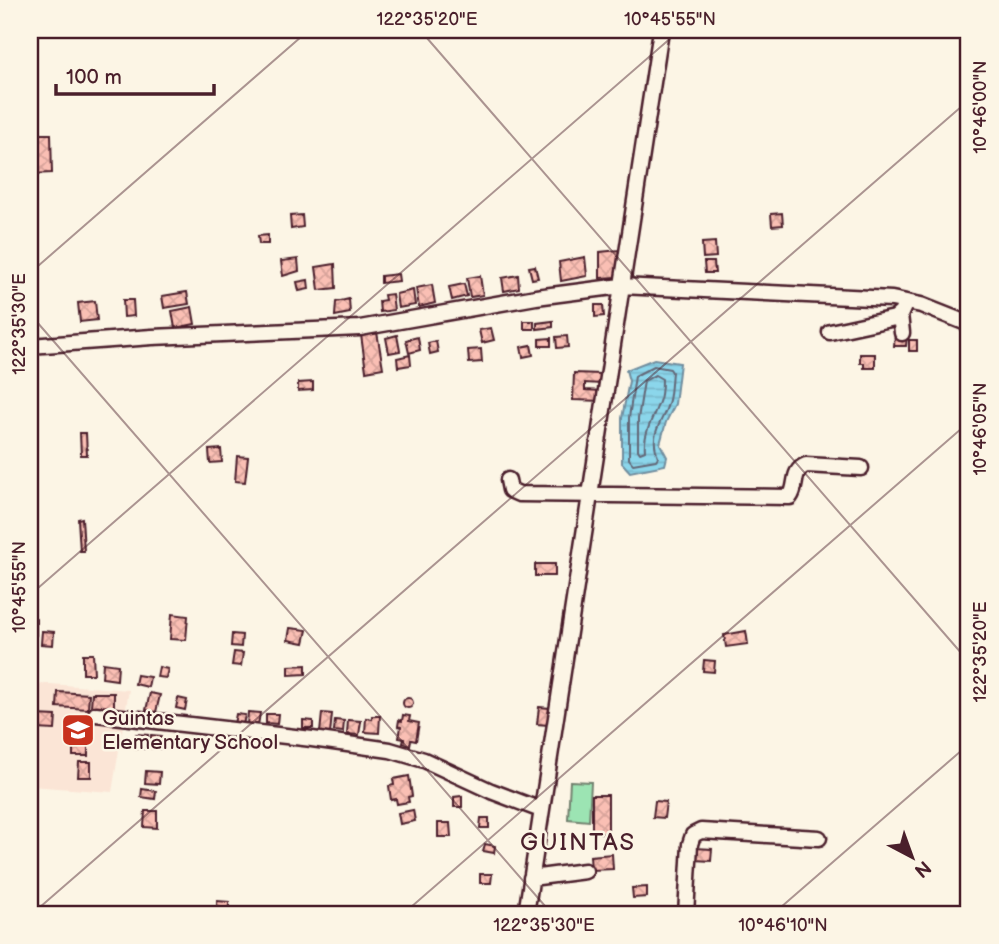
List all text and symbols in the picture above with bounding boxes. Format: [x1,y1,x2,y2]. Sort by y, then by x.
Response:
text: 122°35'20"E [376,9,478,30]
text: 10°45'55"N [624,9,716,30]
scale bar [56,52,214,96]
text: 10°46'00"N [970,60,991,154]
text: 100 m [66,65,122,90]
text: 122°35'30"E [9,273,30,375]
text: 10°46'05"N [970,382,991,476]
text: 10°45'55"N [9,541,30,633]
text: 122°35'20"E [970,601,991,703]
place label: Guintas Elementary School [102,706,278,755]
school or university icon: Guintas Elementary School [59,711,97,749]
north arrow [876,822,946,892]
district label: GUINTAS [520,828,636,857]
text: N [909,855,935,882]
text: 122°35'30"E [493,915,595,936]
text: 10°46'10"N [738,915,828,936]

